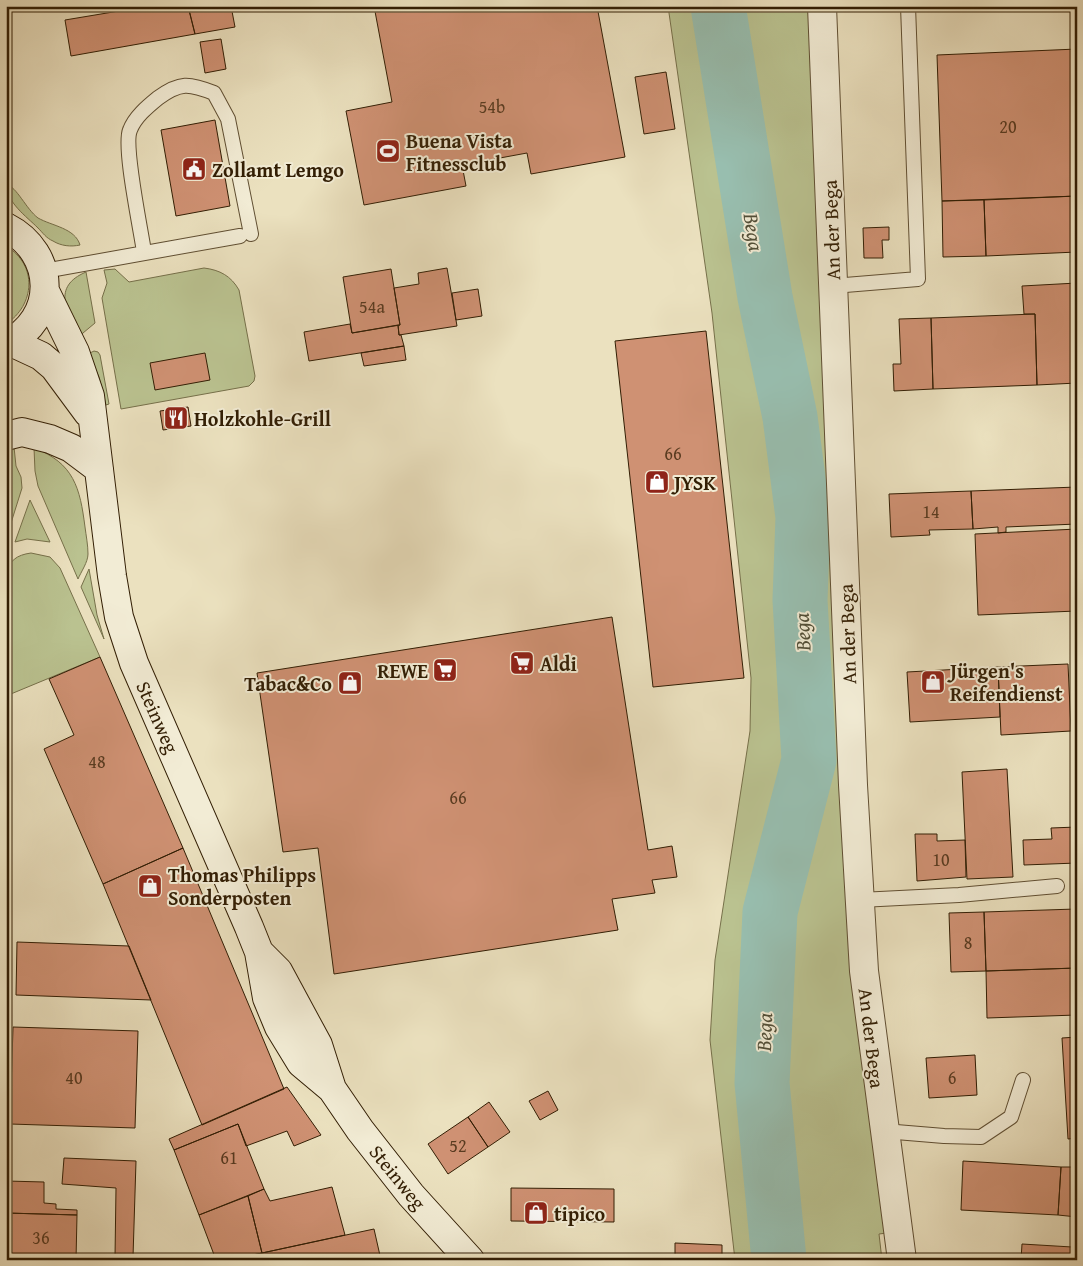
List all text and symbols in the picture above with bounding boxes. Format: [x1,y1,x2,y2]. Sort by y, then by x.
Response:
house number: 54b [479,93,505,120]
house number: 20 [999,113,1017,140]
place label: Buena Vista Fitnessclub [406,126,513,178]
sports icon: Buena Vista Fitnessclub [375,138,401,164]
place label: Zollamt Lemgo [212,155,344,184]
public building icon: Zollamt Lemgo [181,156,207,182]
street label: An der Bega [815,179,847,281]
water label: Bega [736,210,772,254]
house number: 54a [359,293,385,320]
place label: Holzkohle-Grill [194,404,331,433]
restaurant icon: Holzkohle-Grill [163,405,189,431]
house number: 66 [664,440,682,467]
place label: JYSK [671,468,716,497]
shop icon: JYSK [644,469,670,495]
house number: 14 [922,498,940,525]
street label: An der Bega [831,583,863,685]
water label: Bega [786,612,819,653]
place label: Aldi [540,649,577,678]
supermarket icon: Aldi [509,650,535,676]
place label: REWE [377,656,428,685]
place label: Jürgen's Reifendienst [947,656,1063,708]
supermarket icon: REWE [432,657,458,683]
place label: Tabac&Co [244,669,332,698]
shop icon: Jürgen's Reifendienst [920,669,946,695]
shop icon: Tabac&Co [337,670,363,696]
street label: Steinweg [129,676,187,758]
house number: 48 [88,748,106,775]
house number: 66 [449,784,467,811]
house number: 10 [932,846,950,873]
place label: Thomas Philipps Sonderposten [168,860,316,912]
shop icon: Thomas Philipps Sonderposten [137,873,163,899]
house number: 8 [964,929,972,956]
street label: An der Bega [851,986,893,1090]
water label: Bega [748,1012,780,1053]
house number: 40 [65,1064,83,1091]
house number: 6 [948,1064,956,1091]
house number: 52 [449,1132,467,1159]
street label: Steinweg [363,1138,433,1216]
house number: 61 [220,1144,238,1171]
place label: tipico [554,1199,606,1228]
shop icon: tipico [523,1200,549,1226]
house number: 36 [32,1224,50,1251]

